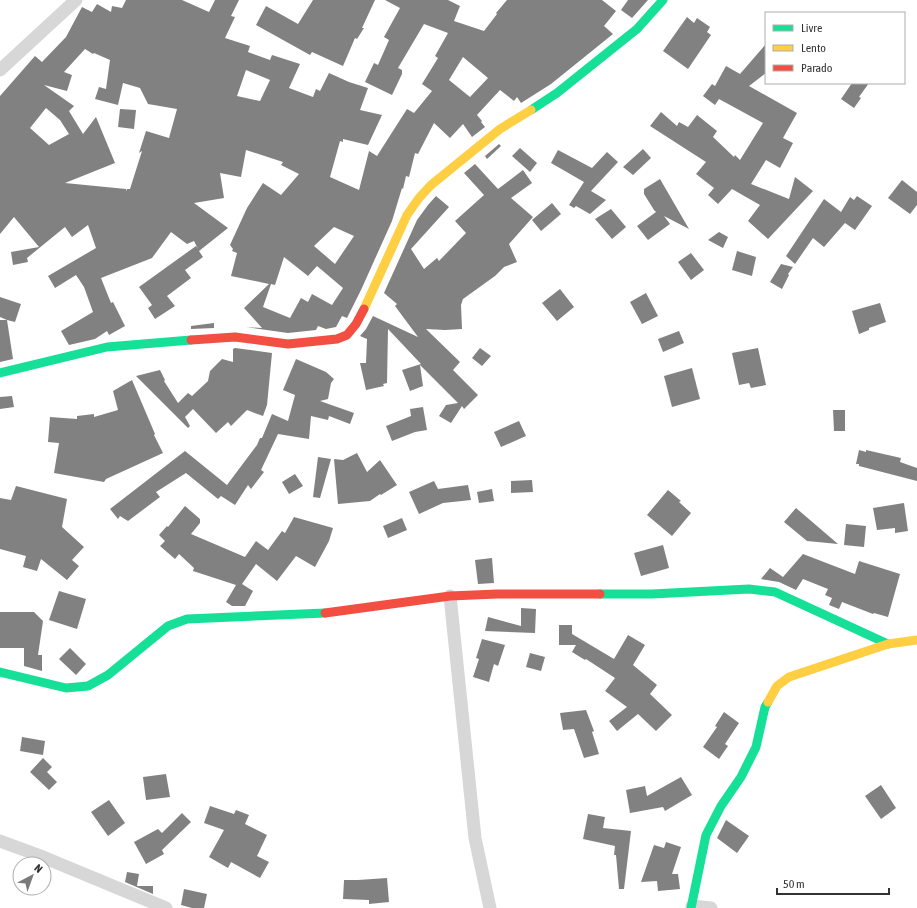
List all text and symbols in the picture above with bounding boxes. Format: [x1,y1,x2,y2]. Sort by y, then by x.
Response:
legend [765,12,905,84]
text: Livre [801,21,822,35]
text: Lento [801,41,826,55]
text: Parado [801,61,833,75]
north arrow [12,856,52,896]
text: N [32,862,45,875]
scale bar [777,870,889,896]
text: 50 m [783,877,805,891]

